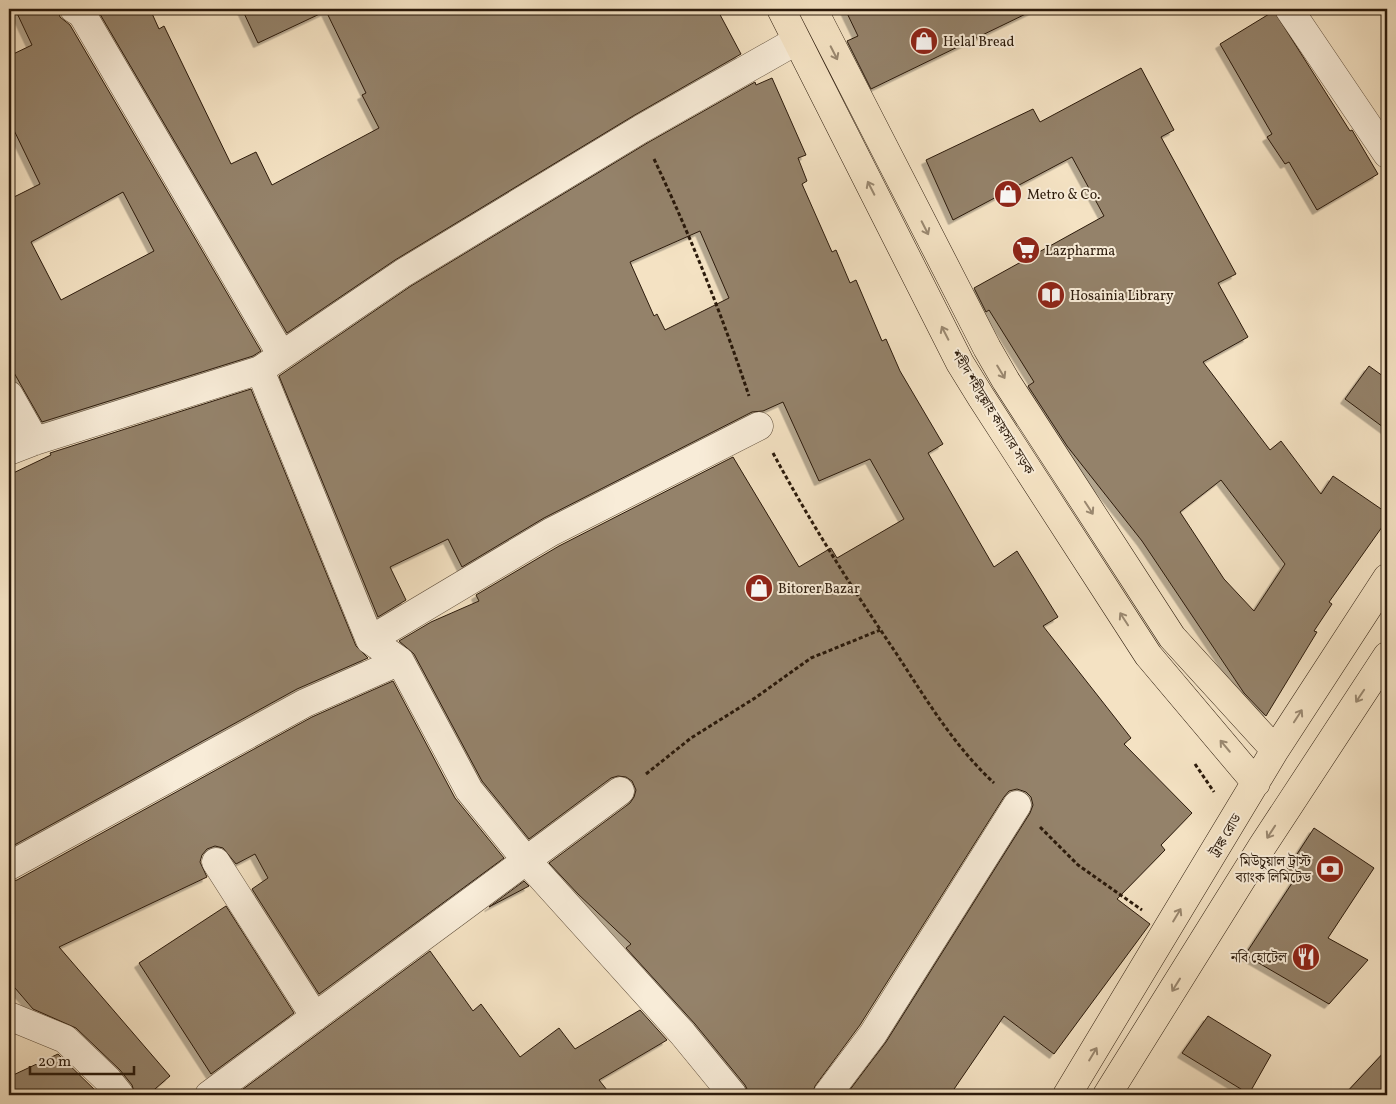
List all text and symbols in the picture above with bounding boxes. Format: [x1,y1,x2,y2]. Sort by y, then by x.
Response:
shop icon: Helal Bread [909,26,939,56]
place label: Helal Bread [943,33,1015,52]
one-way arrow [829,45,839,60]
shop icon: Metro & Co. [993,179,1023,209]
one-way arrow [866,181,875,196]
place label: Metro & Co. [1027,186,1100,205]
one-way arrow [921,220,930,235]
supermarket icon: Lazpharma [1011,235,1041,265]
place label: Lazpharma [1045,242,1115,261]
library icon: Hosainia Library [1036,280,1066,310]
place label: Hosainia Library [1070,287,1174,306]
one-way arrow [940,326,949,341]
street label: শহীদ শহীদুল্লাহ কায়সার সড়ক [945,346,1038,480]
one-way arrow [996,364,1006,378]
one-way arrow [1084,501,1094,515]
shop icon: Bitorer Bazar [744,573,774,603]
place label: Bitorer Bazar [778,580,860,599]
one-way arrow [1119,612,1129,626]
one-way arrow [1355,689,1365,703]
one-way arrow [1292,709,1303,723]
one-way arrow [1219,740,1230,753]
street label: ট্রাঙ্ক রোড [1205,809,1247,862]
one-way arrow [1266,825,1276,839]
place label: মিউচুয়াল ট্রাস্ট ব্যাংক লিমিটেড [1234,852,1312,888]
bank icon: মিউচুয়াল ট্রাস্ট ব্যাংক লিমিটেড [1315,854,1345,884]
one-way arrow [1173,908,1183,922]
restaurant icon: নবি হোটেল [1291,942,1321,972]
place label: নবি হোটেল [1230,949,1288,968]
one-way arrow [1171,978,1181,992]
scale bar [30,1044,134,1076]
one-way arrow [1088,1047,1098,1061]
text: 20 m [38,1052,71,1073]

